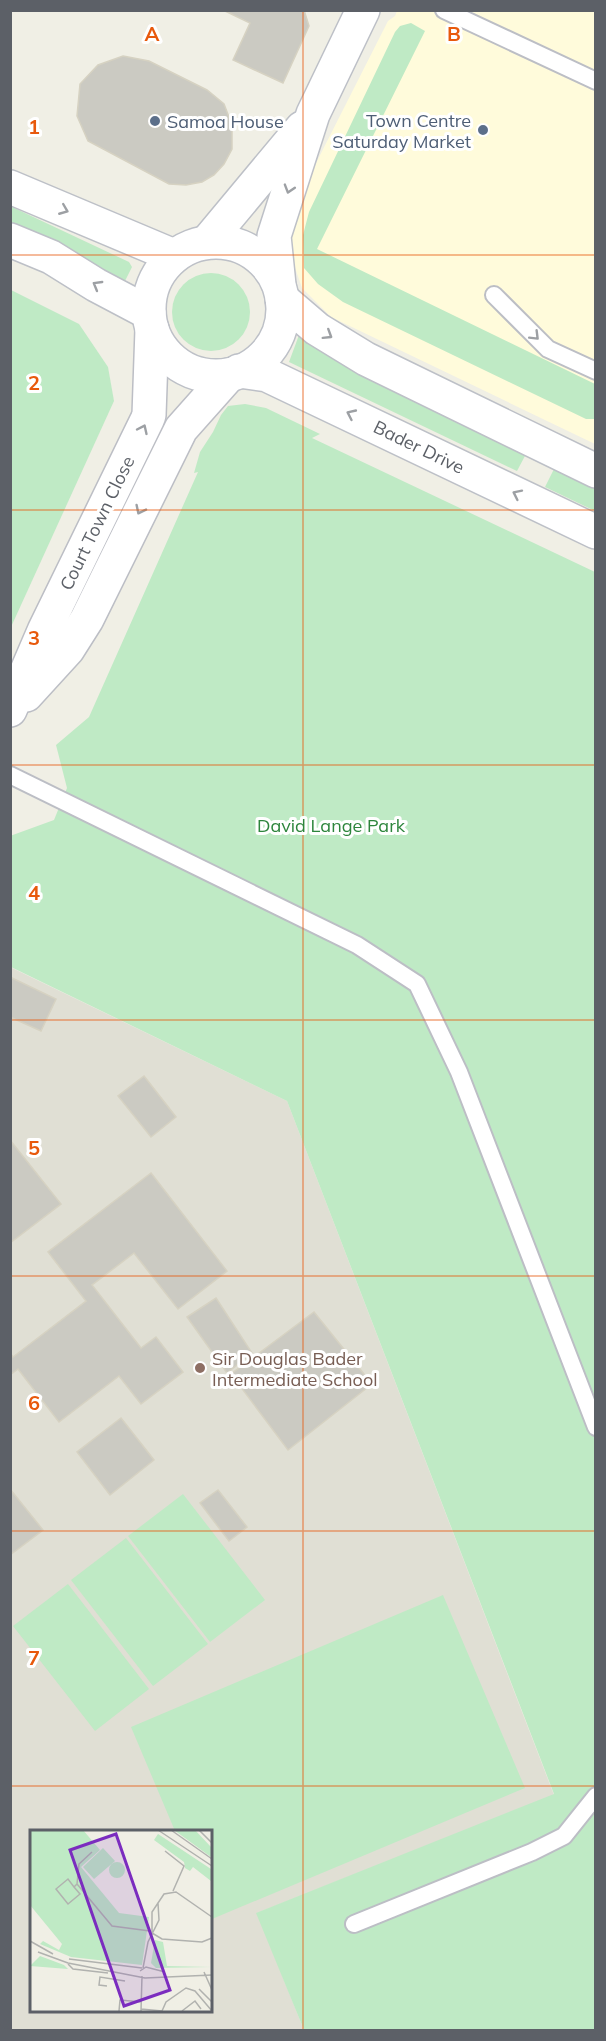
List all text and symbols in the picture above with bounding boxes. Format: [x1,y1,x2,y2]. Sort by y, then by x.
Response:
text: A [145,21,160,46]
text: B [447,21,461,46]
place label: Town Centre Saturday Market [332,109,471,153]
place label: Samoa House [167,110,284,133]
text: 1 [28,114,40,139]
marker: Samoa House [148,114,162,128]
marker: Town Centre Saturday Market [476,123,490,137]
one-way arrow [284,183,296,194]
one-way arrow [58,203,69,215]
one-way arrow [93,281,103,292]
one-way arrow [322,328,332,340]
one-way arrow [528,329,539,340]
text: 2 [28,370,40,395]
one-way arrow [347,410,358,422]
street label: Bader Drive [370,415,468,479]
one-way arrow [135,425,147,436]
street label: Court Town Close [55,452,139,594]
one-way arrow [513,489,524,501]
one-way arrow [136,504,148,515]
text: 3 [28,625,40,650]
park label: David Lange Park [257,814,406,837]
text: 4 [28,880,40,905]
text: 5 [28,1135,40,1160]
place label: Sir Douglas Bader Intermediate School [212,1347,377,1391]
marker: Sir Douglas Bader Intermediate School [193,1361,207,1375]
text: 6 [28,1390,40,1415]
text: 7 [28,1645,40,1670]
inset map [30,1830,212,2011]

